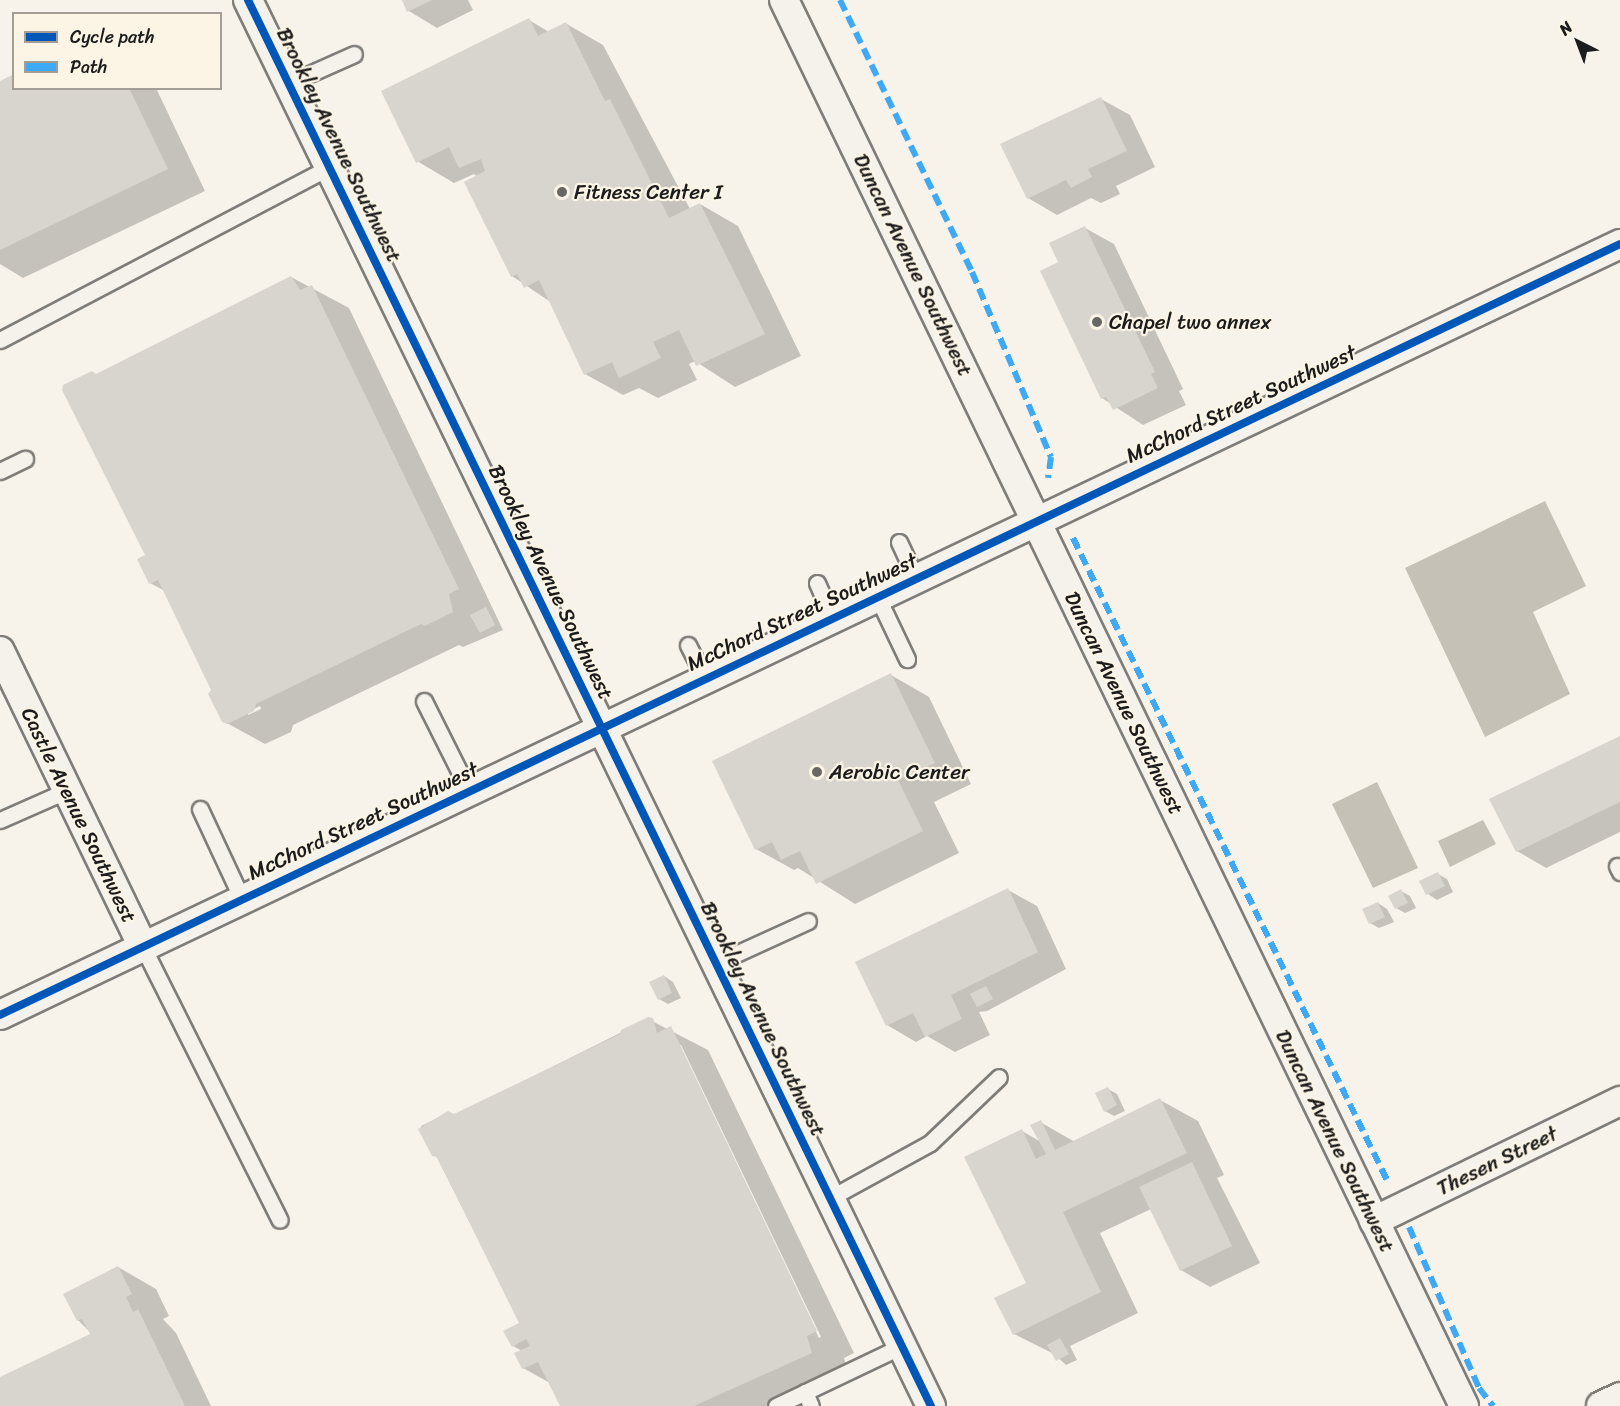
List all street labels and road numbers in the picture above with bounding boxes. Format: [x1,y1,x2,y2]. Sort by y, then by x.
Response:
street label: Brookley Avenue Southwest [271,24,407,266]
street label: Duncan Avenue Southwest [848,150,978,380]
street label: McChord Street Southwest [1121,339,1361,469]
street label: Brookley Avenue Southwest [483,461,619,703]
street label: McChord Street Southwest [682,547,922,677]
street label: Duncan Avenue Southwest [1059,588,1189,818]
street label: Castle Avenue Southwest [16,703,142,927]
street label: McChord Street Southwest [243,756,483,886]
street label: Brookley Avenue Southwest [695,898,831,1140]
street label: Duncan Avenue Southwest [1270,1026,1400,1256]
street label: Thesen Street [1432,1121,1562,1201]

